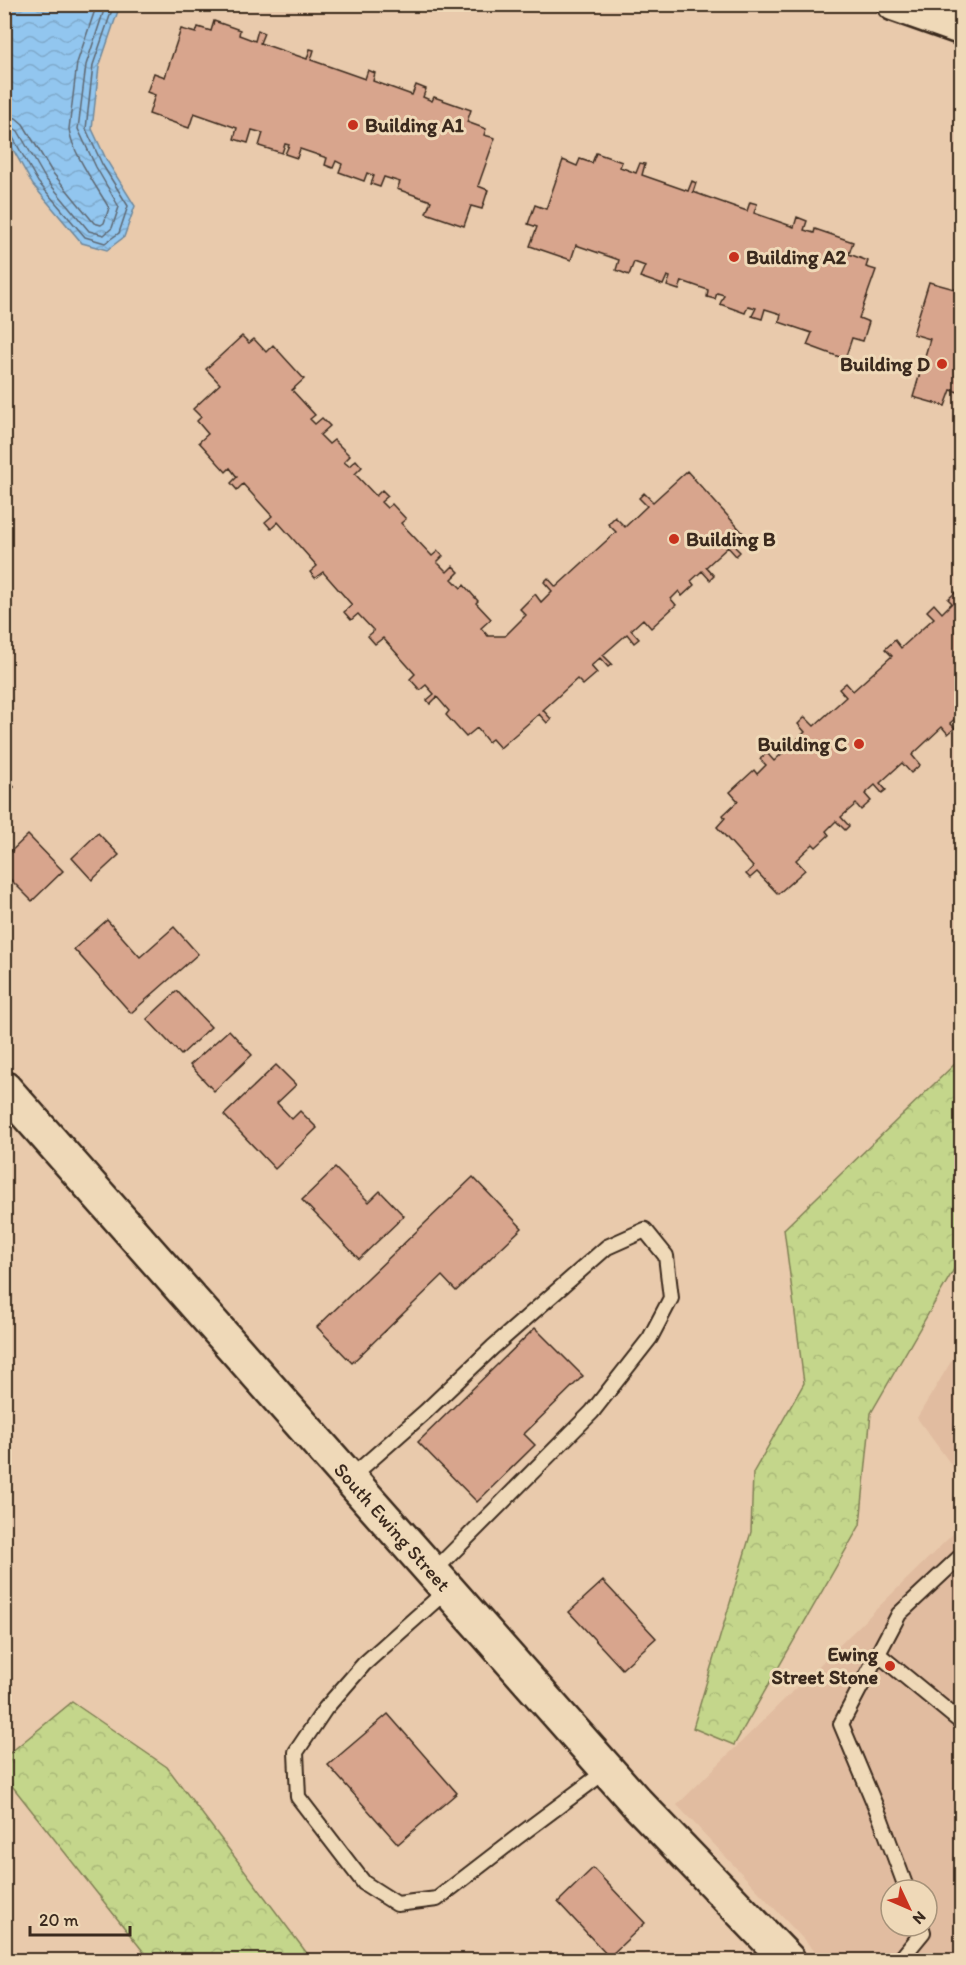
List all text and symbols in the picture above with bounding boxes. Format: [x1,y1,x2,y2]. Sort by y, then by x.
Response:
place label: Building A1 [365,113,464,138]
marker: Building A1 [346,118,360,132]
place label: Building A2 [746,245,846,270]
marker: Building A2 [727,250,741,264]
place label: Building D [840,352,930,377]
marker: Building D [935,357,949,371]
place label: Building B [686,527,776,552]
marker: Building B [667,532,681,546]
place label: Building C [758,732,847,757]
marker: Building C [852,737,866,751]
street label: South Ewing Street [329,1458,456,1596]
place label: Ewing Street Stone [772,1642,879,1689]
marker: Ewing Street Stone [883,1659,897,1673]
north arrow [879,1878,939,1938]
scale bar [30,1899,130,1937]
text: N [909,1908,930,1929]
text: 20 m [39,1909,79,1931]

